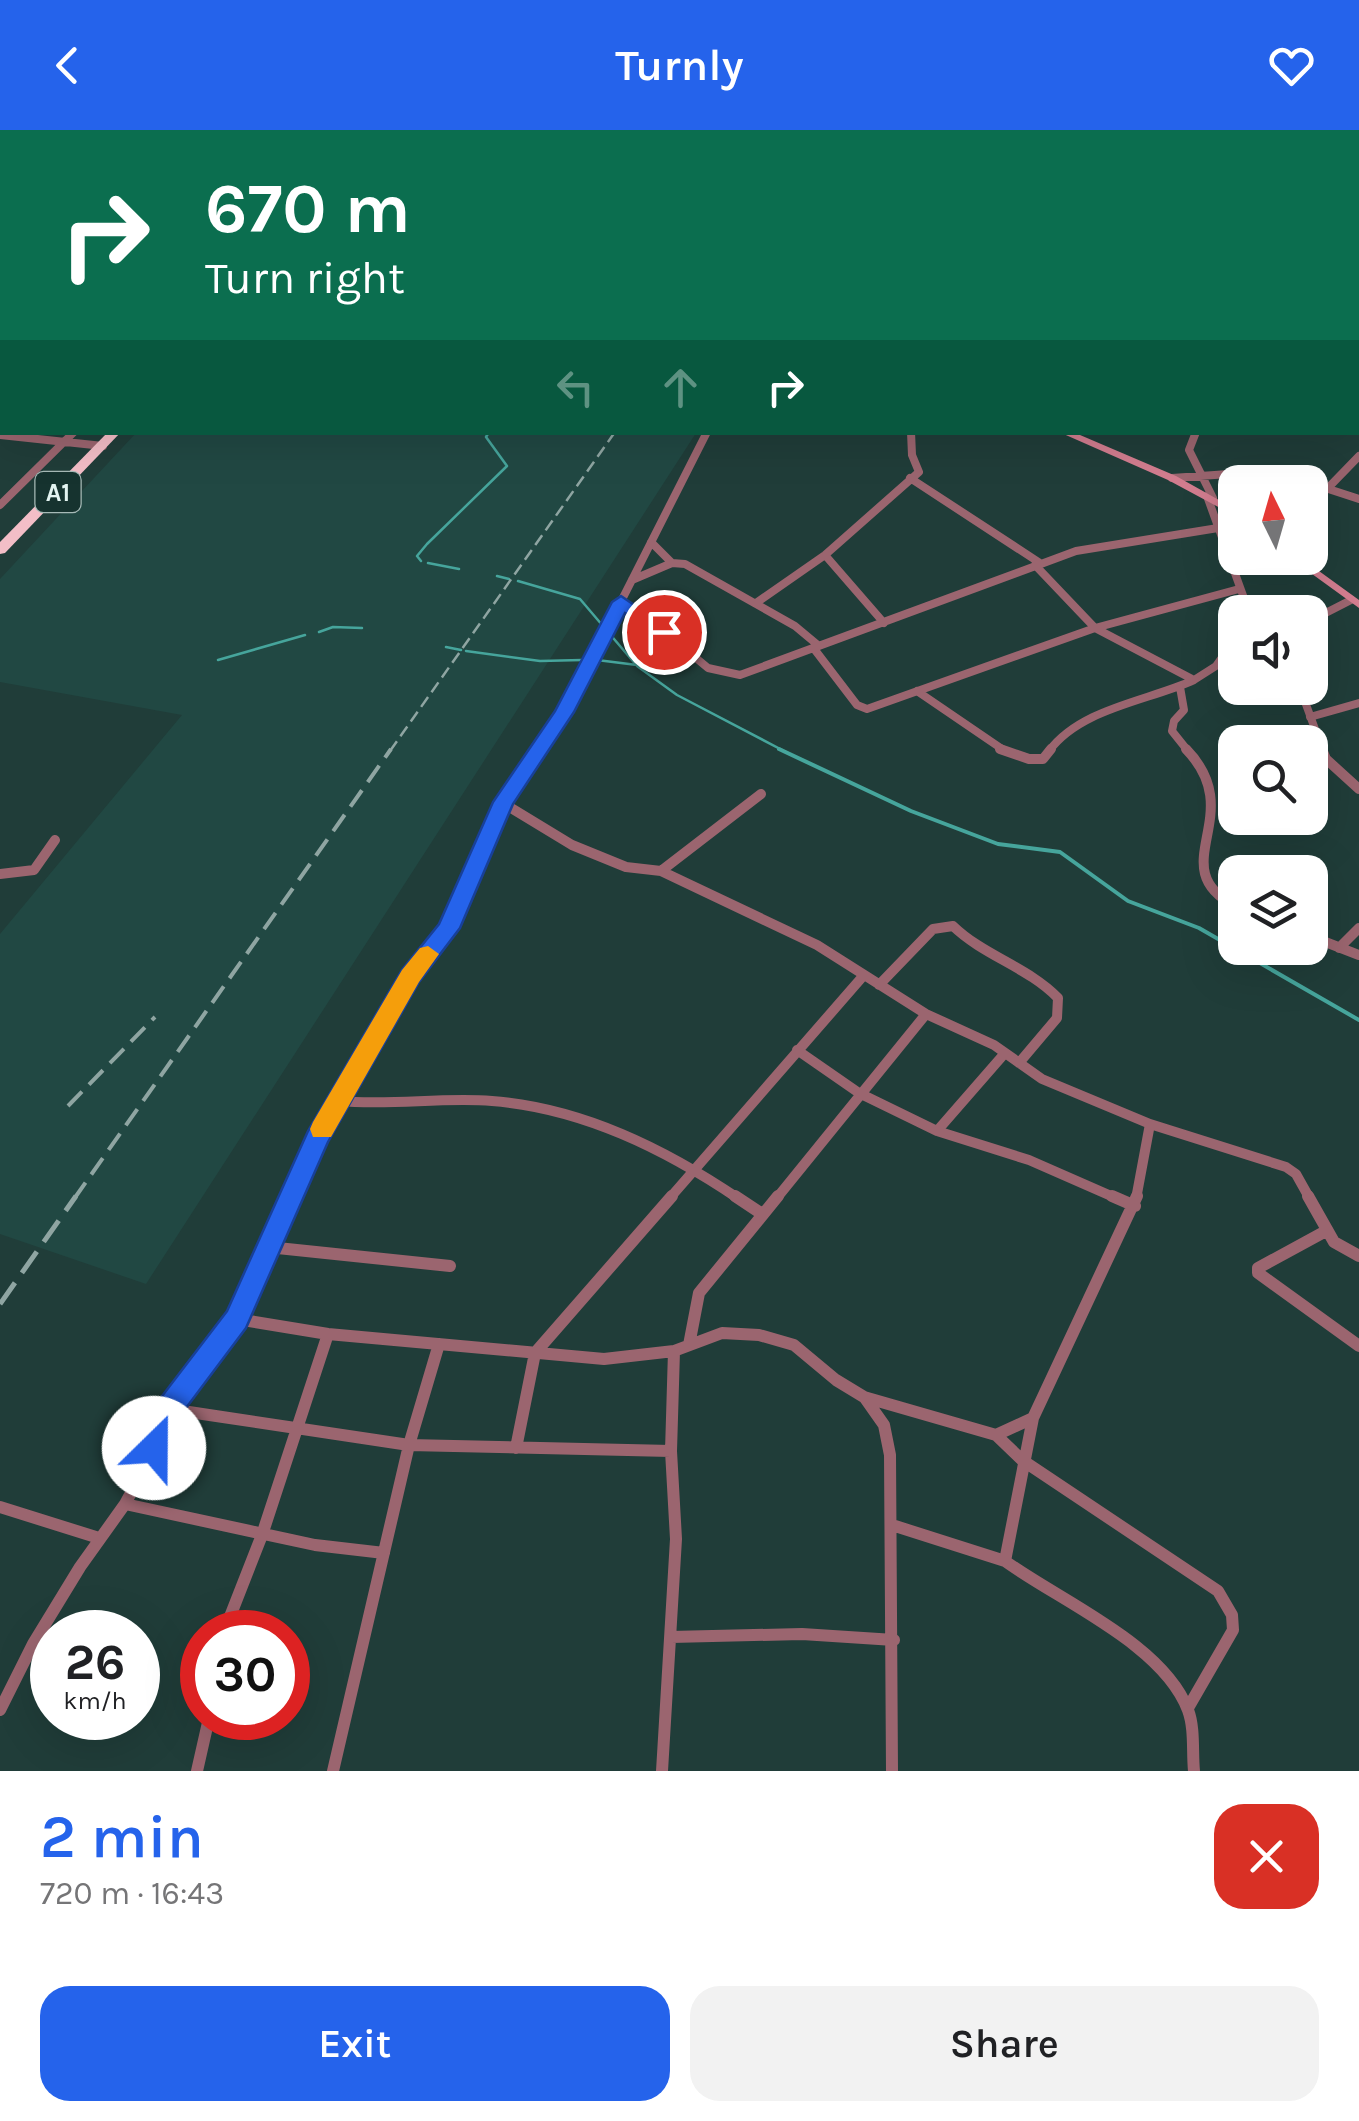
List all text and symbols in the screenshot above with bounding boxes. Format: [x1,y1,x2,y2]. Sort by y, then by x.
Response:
icon: back [40,38,95,93]
icon: heart [1264,38,1319,93]
text: Turnly [615,39,744,91]
text: 670 m [205,168,411,250]
icon: right [40,170,170,300]
text: Turn right [205,252,405,304]
icon: left [548,360,603,415]
icon: ahead [653,360,708,415]
icon: right [758,360,813,415]
north arrow [1218,465,1328,575]
map controls [1218,465,1328,965]
road number: A1 [36,472,80,512]
pin [622,590,707,675]
button: sound [1218,595,1328,705]
icon: arrive [637,605,692,660]
button: search [1218,725,1328,835]
button: layers [1218,855,1328,965]
position arrow [102,1396,206,1500]
speed limit sign: 30 [180,1610,310,1740]
text: 26 [65,1633,125,1692]
text: km/h [63,1686,127,1715]
text: 2 min [40,1802,204,1872]
button: close [1214,1804,1319,1909]
text: 720 m · 16:43 [40,1875,224,1912]
button: Exit [40,1986,670,2101]
button: Share [690,1986,1319,2101]

